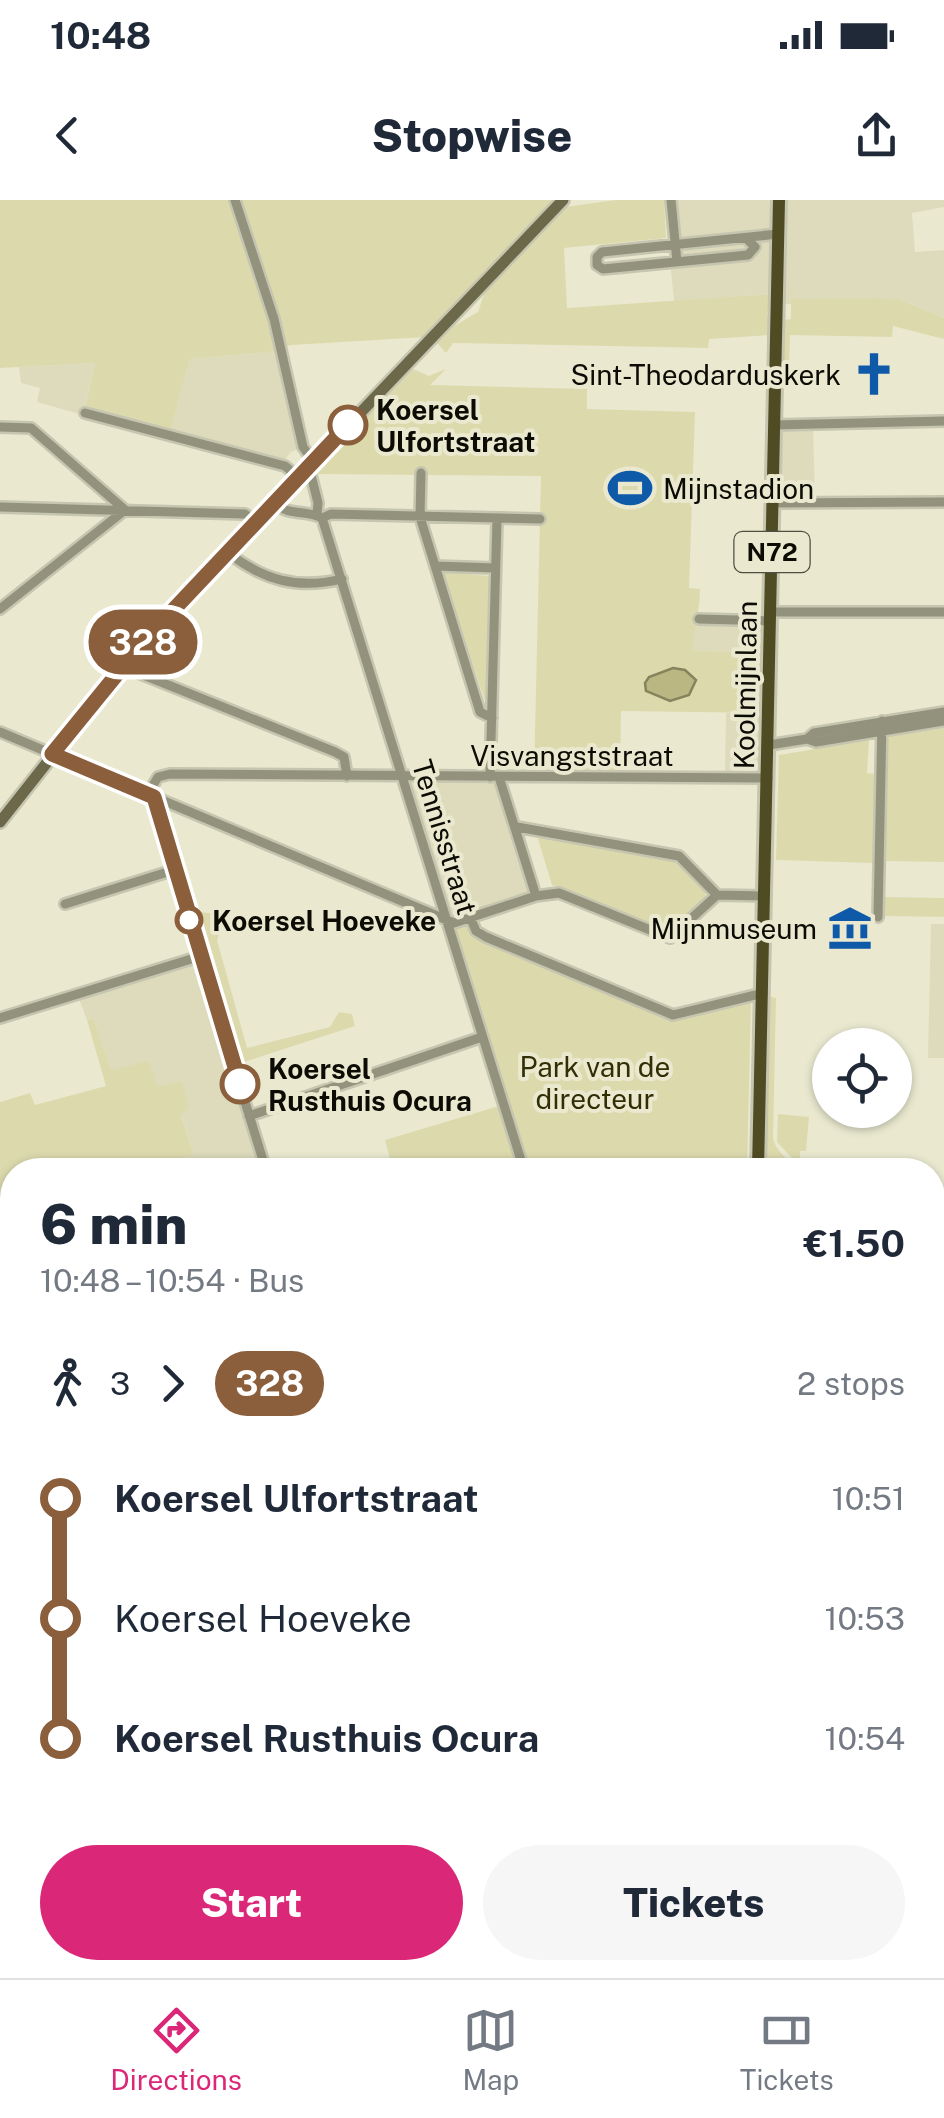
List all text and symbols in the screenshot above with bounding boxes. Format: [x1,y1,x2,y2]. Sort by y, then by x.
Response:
text: 10:48 [50,13,151,58]
icon: back [40,108,95,163]
icon: share [849,108,904,163]
text: Stopwise [372,109,572,162]
church icon: Sint-Theodarduskerk [850,350,898,398]
place label: Sint-Theodarduskerk [570,358,841,391]
place label: Koersel Ulfortstraat [376,393,535,458]
marker: Koersel Ulfortstraat [329,406,367,444]
sports icon: Mijnstadion [606,464,654,512]
place label: Mijnstadion [663,472,814,505]
road number: N72 [734,532,810,572]
street label: Koolmijnlaan [727,600,763,770]
line badge: 328 [86,610,200,674]
text: 328 [109,622,178,663]
street label: Visvangststraat [470,739,674,772]
street label: Tennisstraat [406,756,484,918]
place label: Koersel Hoeveke [212,904,436,937]
museum icon: Mijnmuseum [826,904,874,952]
marker: Koersel Hoeveke [176,907,202,933]
place label: Mijnmuseum [650,912,817,945]
map controls [812,1028,912,1128]
button: locate [812,1028,912,1128]
park label: Park van de directeur [520,1050,670,1115]
place label: Koersel Rusthuis Ocura [268,1052,472,1117]
marker: Koersel Rusthuis Ocura [221,1065,259,1103]
text: 6 min [40,1192,188,1256]
text: €1.50 [804,1221,905,1266]
text: 10:48 – 10:54 · Bus [40,1262,304,1299]
icon: walk [40,1356,95,1411]
icon: forward [145,1356,200,1411]
text: 328 [235,1363,304,1404]
text: 3 [110,1365,130,1402]
text: 2 stops [797,1365,905,1402]
text: Koersel Ulfortstraat [114,1476,479,1521]
text: 10:51 [832,1480,905,1517]
text: Koersel Hoeveke [114,1596,412,1641]
text: 10:53 [825,1600,905,1637]
text: Koersel Rusthuis Ocura [114,1716,539,1761]
text: 10:54 [825,1720,905,1757]
button: Start [40,1845,463,1960]
button: Tickets [483,1845,905,1960]
tab: Directions [110,2003,242,2096]
tab: Map [462,2003,519,2096]
tab: Tickets [740,2003,834,2096]

